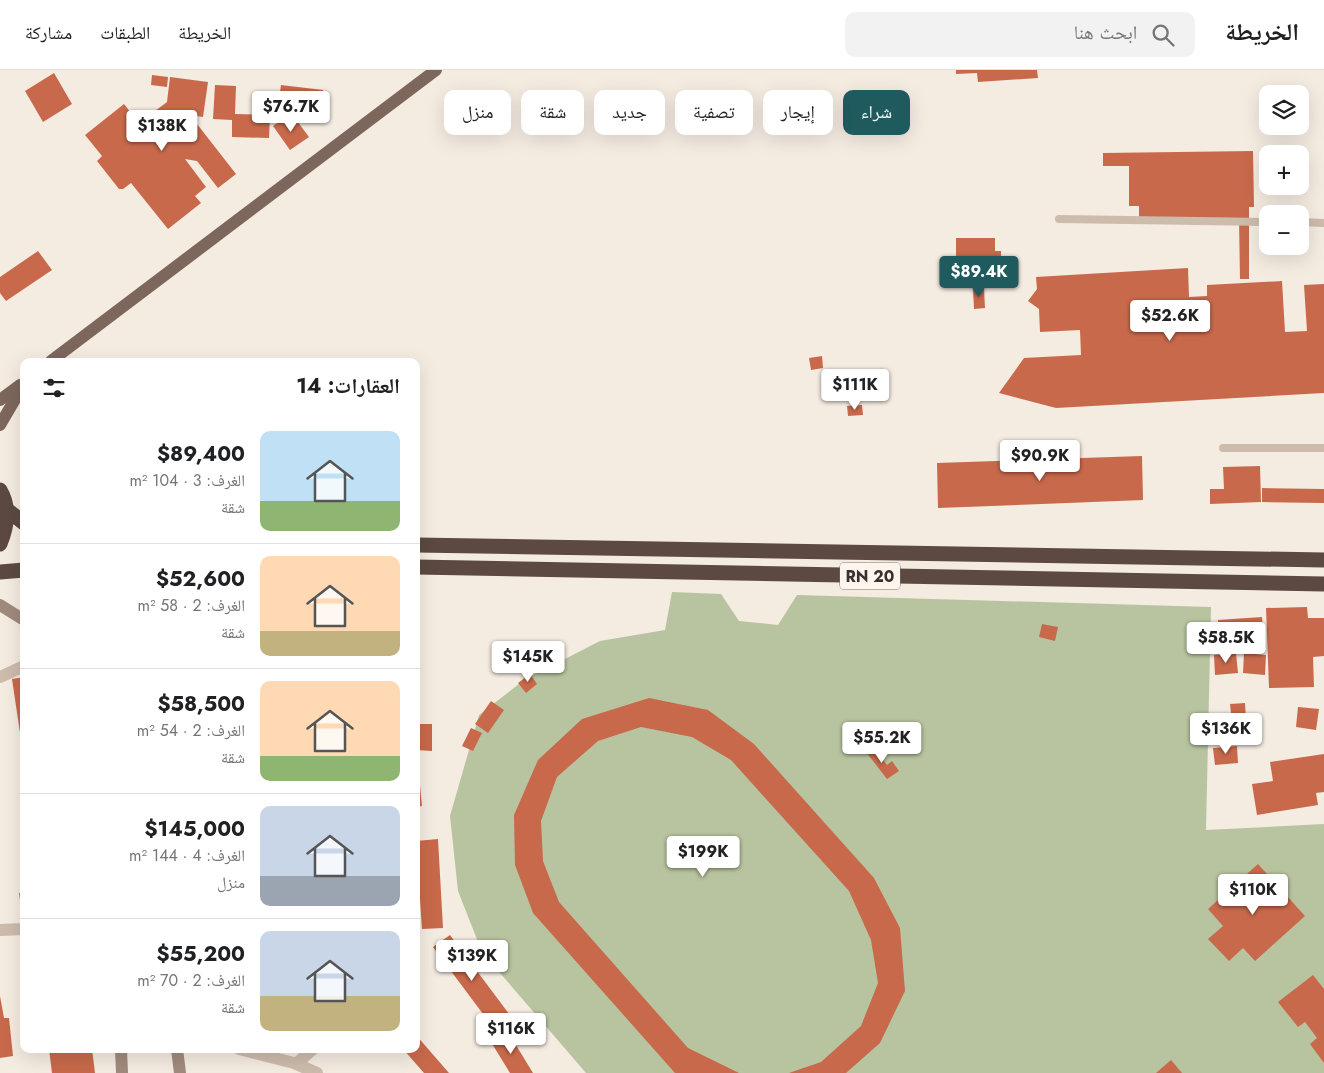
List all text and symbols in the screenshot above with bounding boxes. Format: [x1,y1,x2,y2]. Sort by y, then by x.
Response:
search box [845,12,1195,57]
text: الخريطة [1225,14,1299,49]
text: ابحث هنا [1074,19,1137,46]
text: مشاركة [25,20,72,46]
text: الطبقات [100,20,150,46]
text: الخريطة [178,20,231,46]
icon: search [1149,21,1177,49]
map controls [1259,85,1309,255]
button: layers [1259,85,1309,135]
pin: $76.7K [250,90,332,133]
chip: منزل [444,90,511,135]
chip: شقة [521,90,584,135]
chip: جديد [594,90,665,135]
chip: تصفية [675,90,753,135]
chip: إيجار [763,90,833,135]
chip: شراء [843,90,910,135]
text: $76.7K [263,95,319,118]
pin: $138K [127,109,197,152]
text: $138K [137,114,187,137]
button: + [1259,145,1309,195]
button: − [1259,205,1309,255]
pin: $89.4K [938,256,1020,298]
text: $89.4K [950,260,1008,283]
pin: $52.6K [1129,300,1211,342]
text: $52.6K [1141,304,1199,327]
pin: $111K [820,368,890,411]
text: العقارات: 14 [296,371,400,401]
text: $111K [832,373,878,396]
icon: filters [40,374,68,402]
text: $89,400 [157,439,245,469]
pin: $90.9K [999,440,1081,482]
text: $90.9K [1011,444,1069,467]
icon: home [300,451,360,511]
text: الغرف: 3 · 104 m² [129,469,245,492]
text: شقة [221,496,245,519]
road number: RN 20 [840,562,900,590]
text: $52,600 [156,564,245,594]
icon: home [300,576,360,636]
text: الغرف: 2 · 58 m² [137,594,245,617]
text: شقة [221,621,245,644]
pin: $58.5K [1185,622,1267,664]
text: $58.5K [1198,626,1254,649]
pin: $145K [493,640,563,683]
text: $145K [503,645,553,668]
text: $58,500 [157,689,245,719]
icon: home [300,701,360,761]
pin: $136K [1191,712,1261,755]
text: $136K [1201,717,1251,740]
text: الغرف: 2 · 54 m² [137,719,245,742]
pin: $55.2K [841,722,923,764]
text: $55.2K [853,726,911,749]
text: شقة [221,746,245,769]
text: $145,000 [145,814,245,844]
icon: home [300,826,360,886]
pin: $199K [668,836,738,878]
text: $199K [678,840,728,863]
text: الغرف: 4 · 144 m² [129,844,245,867]
text: منزل [217,871,245,894]
pin: $110K [1218,874,1288,916]
text: $110K [1229,878,1277,901]
text: $55,200 [156,939,245,969]
pin: $139K [437,940,507,982]
text: $139K [447,944,497,967]
icon: home [300,951,360,1011]
text: الغرف: 2 · 70 m² [137,969,245,992]
text: شقة [221,996,245,1019]
pin: $116K [476,1012,546,1055]
text: $116K [487,1017,535,1040]

